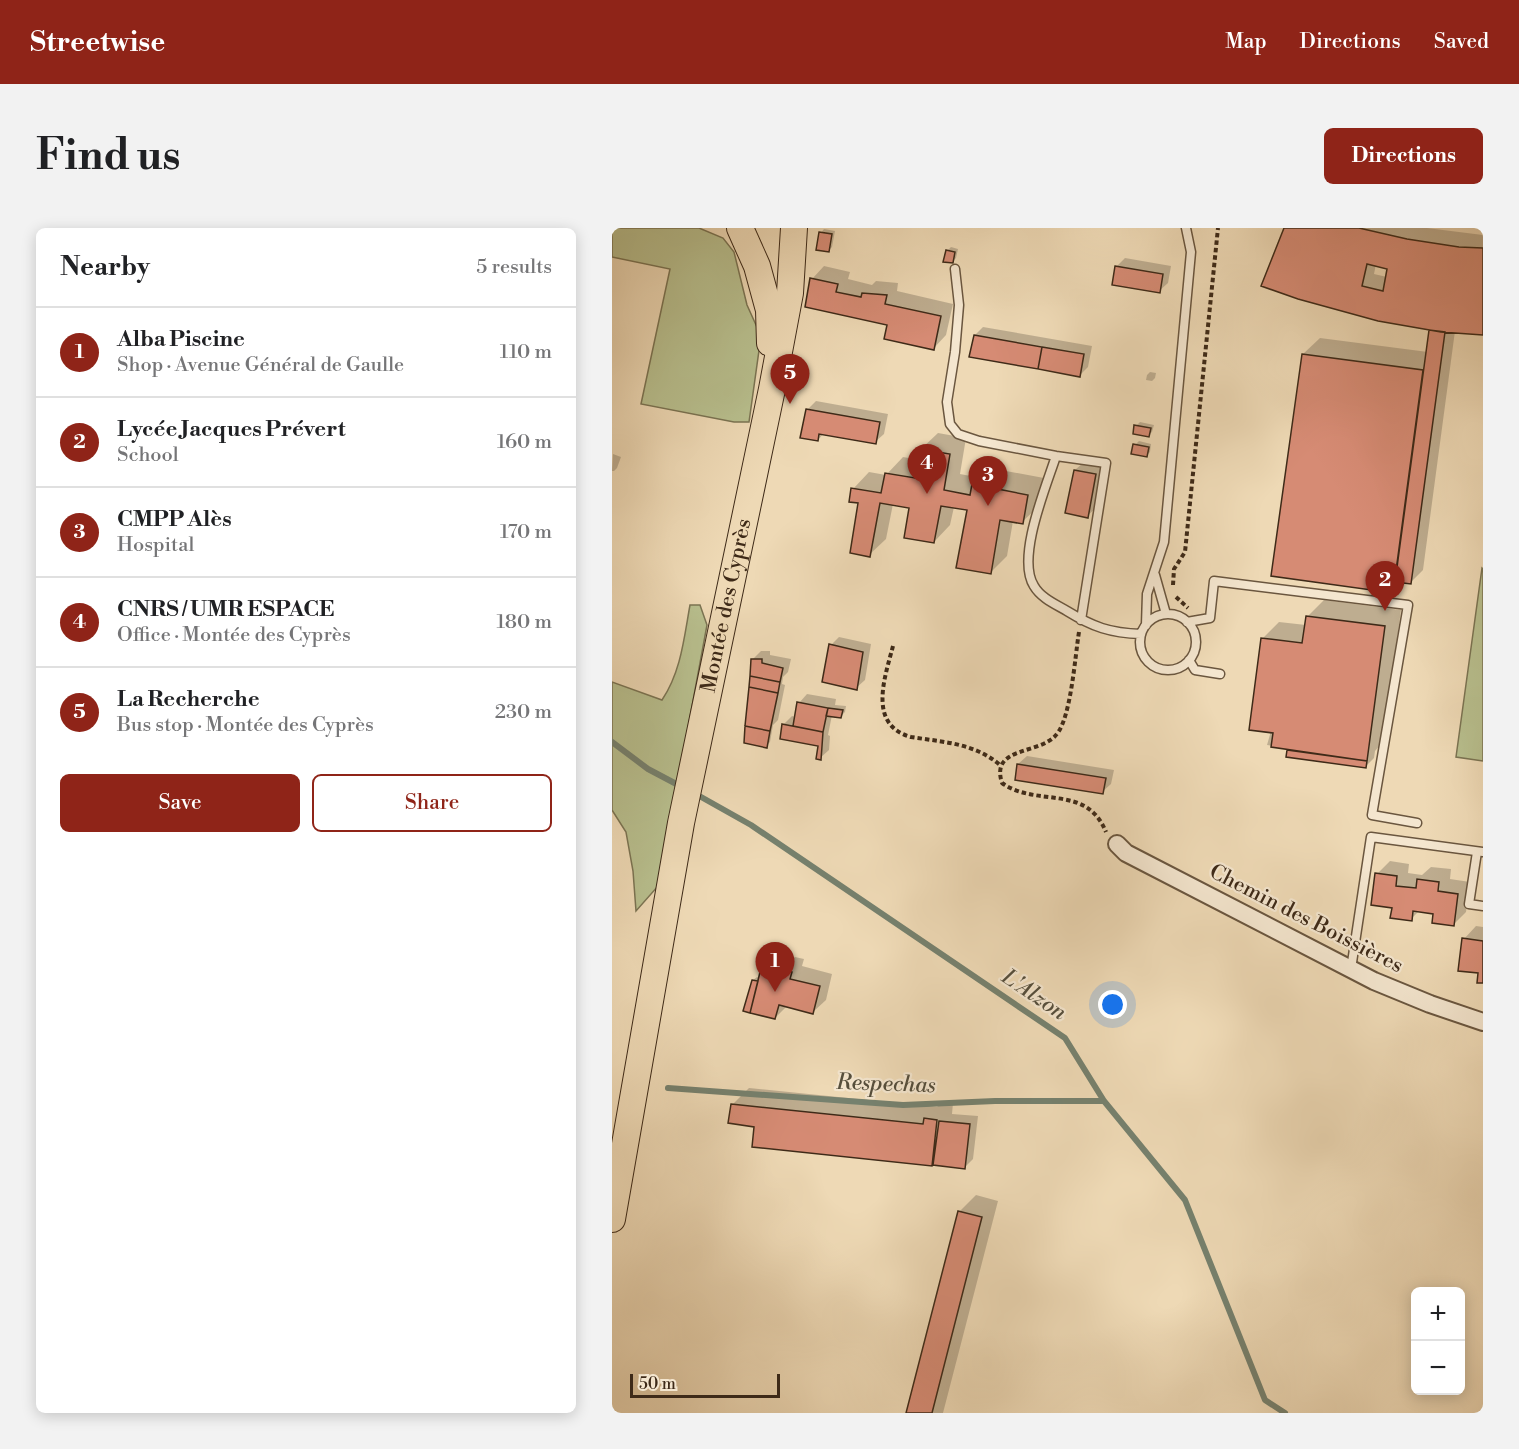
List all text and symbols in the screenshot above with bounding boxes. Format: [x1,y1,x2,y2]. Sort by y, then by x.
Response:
text: Streetwise [30,25,165,60]
text: Map [1225,29,1267,55]
text: Directions [1300,29,1401,55]
text: Saved [1434,29,1489,55]
button: Directions [1324,128,1483,184]
text: Find us [36,130,180,183]
text: Nearby [60,251,150,283]
text: 5 results [476,255,552,280]
text: Alba Piscine [117,326,245,353]
text: 1 [75,340,84,365]
text: 110 m [500,340,552,365]
text: Shop · Avenue Général de Gaulle [117,353,404,378]
pin: 5 [770,354,810,404]
text: Lycée Jacques Prévert [117,416,346,443]
text: 2 [73,430,86,455]
text: 160 m [497,430,552,455]
text: School [117,443,179,468]
pin: 4 [908,444,946,494]
pin: 3 [968,456,1007,506]
text: CMPP Alès [117,506,232,533]
street label: Montée des Cyprès [696,516,757,695]
text: 3 [73,520,86,545]
text: 170 m [500,520,552,545]
text: Hospital [117,533,194,558]
pin: 2 [1366,562,1404,611]
text: CNRS / UMR ESPACE [117,596,334,623]
text: 4 [73,610,86,635]
text: 180 m [497,610,552,635]
text: Office · Montée des Cyprès [117,623,351,648]
text: La Recherche [117,686,260,713]
text: 5 [73,700,86,725]
text: 230 m [495,700,552,725]
text: Bus stop · Montée des Cyprès [117,713,374,738]
button: Save [60,774,300,832]
button: Share [312,774,552,832]
street label: Chemin des Boissières [1205,859,1407,979]
pin: 1 [756,942,794,992]
water label: L'Alzon [996,963,1072,1027]
your location [1098,990,1127,1019]
water label: Respechas [835,1069,936,1099]
map controls [1411,1287,1465,1395]
button: + [1411,1287,1465,1341]
button: − [1411,1341,1465,1395]
scale bar [630,1371,780,1398]
text: 50 m [639,1374,676,1394]

